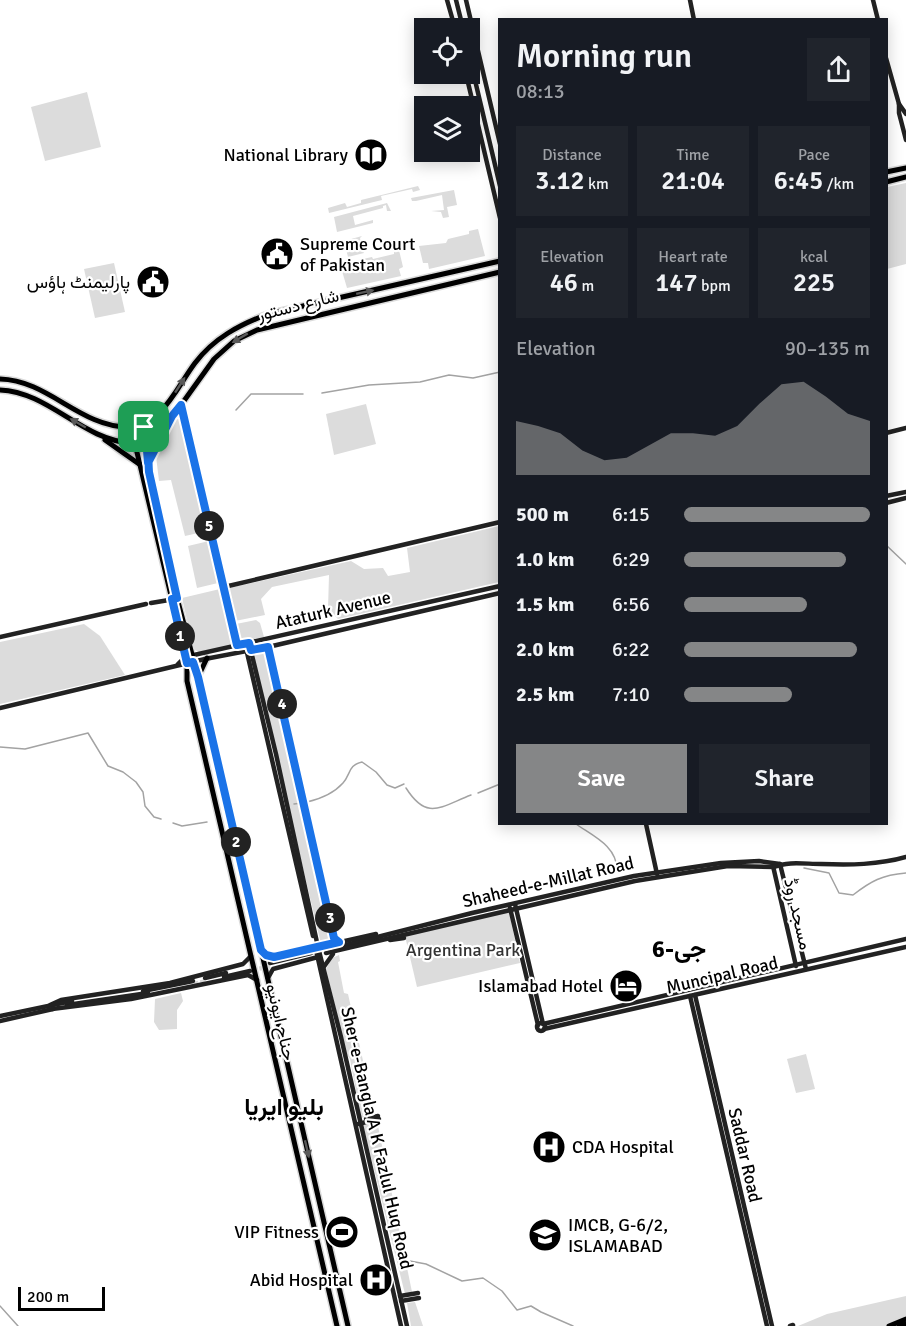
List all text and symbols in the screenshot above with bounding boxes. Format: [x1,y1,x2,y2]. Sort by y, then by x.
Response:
map controls [414,18,480,162]
button: locate [414,18,480,84]
text: Morning run [516,36,692,77]
button: share [807,38,870,101]
text: 08:13 [516,79,565,104]
button: layers [414,96,480,162]
library icon: National Library [353,137,389,173]
place label: National Library [223,144,349,166]
text: Distance [542,145,602,165]
text: Time [677,145,709,165]
text: Pace [798,145,830,165]
text: 3.12 [535,165,584,197]
text: 21:04 [661,165,725,197]
text: 6:45 [774,165,823,197]
text: km [584,174,609,194]
text: /km [823,174,854,194]
place label: Supreme Court of Pakistan [300,233,415,276]
public building icon: Supreme Court of Pakistan [259,236,295,272]
text: Elevation [540,247,604,267]
text: Heart rate [658,247,728,267]
text: kcal [800,247,828,267]
public building icon: پارلیمنٹ ہاؤس [135,264,171,300]
text: 46 [550,267,578,299]
text: 147 [655,267,697,299]
text: 225 [793,267,835,299]
place label: پارلیمنٹ ہاؤس [27,271,130,294]
text: m [578,276,594,296]
text: bpm [697,276,731,296]
street label: شارع دستور [254,284,341,327]
one-way arrow [356,287,375,296]
one-way arrow [232,333,248,344]
text: Elevation [516,336,596,361]
text: 90–135 m [785,336,870,361]
one-way arrow [175,377,186,394]
pin [118,401,169,452]
icon: arrive [127,410,160,443]
one-way arrow [70,418,86,429]
text: 500 m [516,502,569,527]
text: 6:15 [612,502,650,527]
pin: 5 [194,511,224,541]
text: 5 [205,516,213,536]
text: 1.0 km [516,547,574,572]
text: 6:29 [612,547,650,572]
street label: Ataturk Avenue [273,586,393,634]
text: 1.5 km [516,592,574,617]
text: 6:56 [612,592,650,617]
pin: 1 [165,621,195,651]
text: 1 [176,626,184,646]
text: 2.0 km [516,637,574,662]
text: 6:22 [612,637,650,662]
text: 2.5 km [516,682,574,707]
text: 7:10 [612,682,650,707]
pin: 4 [267,689,297,719]
text: 4 [278,694,286,714]
button: Save [516,744,687,813]
button: Share [699,744,870,813]
pin: 2 [221,827,251,857]
text: 2 [232,832,240,852]
street label: Shaheed-e-Millat Road [460,852,636,912]
street label: مسجد روڈ [779,876,817,952]
pin: 3 [315,903,345,933]
text: 3 [326,908,334,928]
district label: جی-6 [652,934,706,964]
park label: Argentina Park [406,939,520,961]
street label: Muncipal Road [664,951,780,999]
hotel icon: Islamabad Hotel [608,968,644,1004]
place label: Islamabad Hotel [478,975,603,997]
street label: جناح ایونیو [261,981,301,1063]
street label: Sher-e-Bangla A K Fazlul Huq Road [336,1005,418,1271]
district label: بلیو ایریا [244,1092,324,1122]
street label: Saddar Road [723,1106,767,1204]
hospital icon: CDA Hospital [531,1129,567,1165]
place label: CDA Hospital [572,1136,674,1158]
one-way arrow [303,1140,312,1159]
sports icon: VIP Fitness [324,1214,360,1250]
place label: IMCB, G-6/2, ISLAMABAD [568,1214,668,1257]
school or university icon: IMCB, G-6/2, ISLAMABAD [527,1217,563,1253]
place label: VIP Fitness [234,1221,319,1243]
hospital icon: Abid Hospital [358,1262,394,1298]
place label: Abid Hospital [250,1269,353,1291]
scale bar [18,1284,105,1312]
text: 200 m [27,1287,69,1307]

